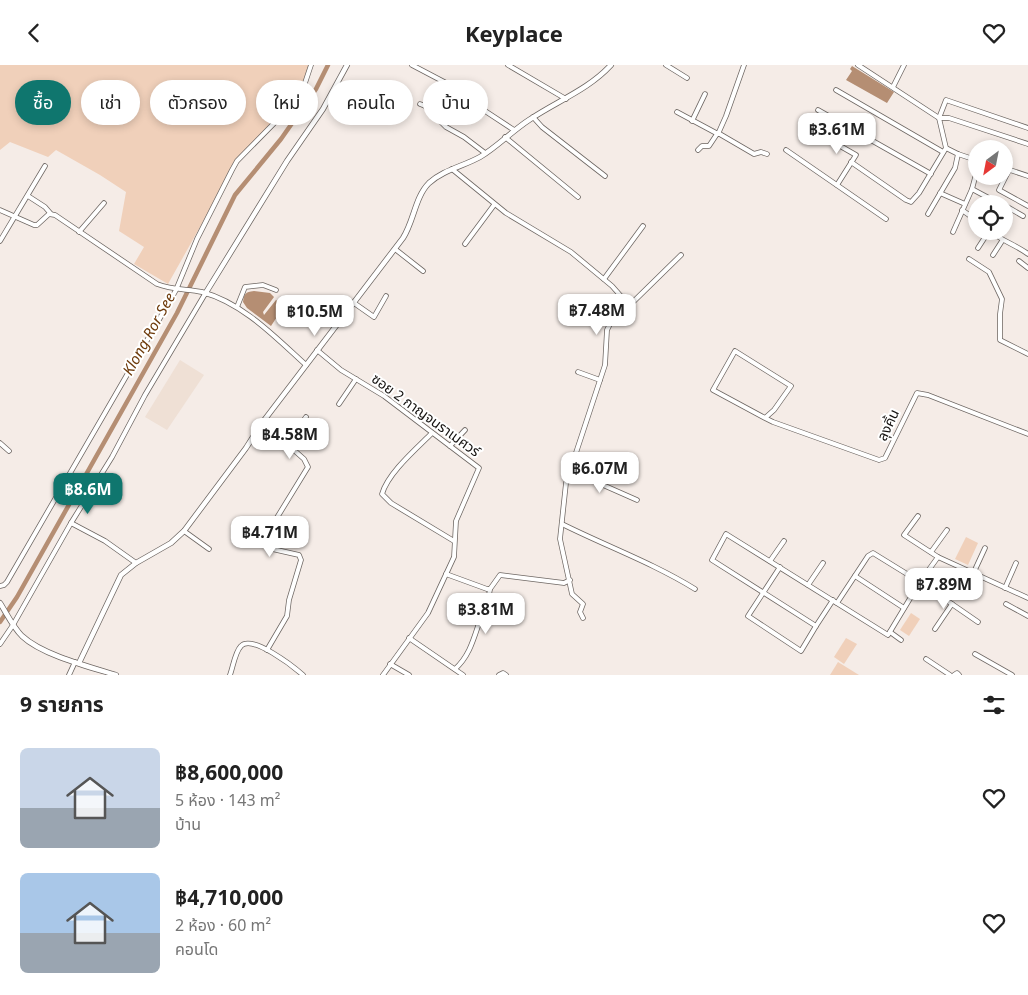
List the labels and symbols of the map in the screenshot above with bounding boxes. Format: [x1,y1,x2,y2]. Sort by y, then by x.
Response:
pin: ฿3.61M [796,113,878,155]
north arrow [968,140,1012,185]
water label: Klong Ror See [117,288,179,378]
pin: ฿7.48M [556,293,638,336]
pin: ฿10.5M [274,295,356,337]
street label: ซอย 2 กาญจนราเมศวร์ [368,369,485,461]
street label: ลุงคิ้น [872,406,903,444]
pin: ฿4.58M [249,417,331,460]
pin: ฿6.07M [559,451,641,494]
pin: ฿8.6M [53,473,123,515]
pin: ฿4.71M [229,515,311,558]
pin: ฿7.89M [903,567,985,610]
pin: ฿3.81M [445,593,527,635]

